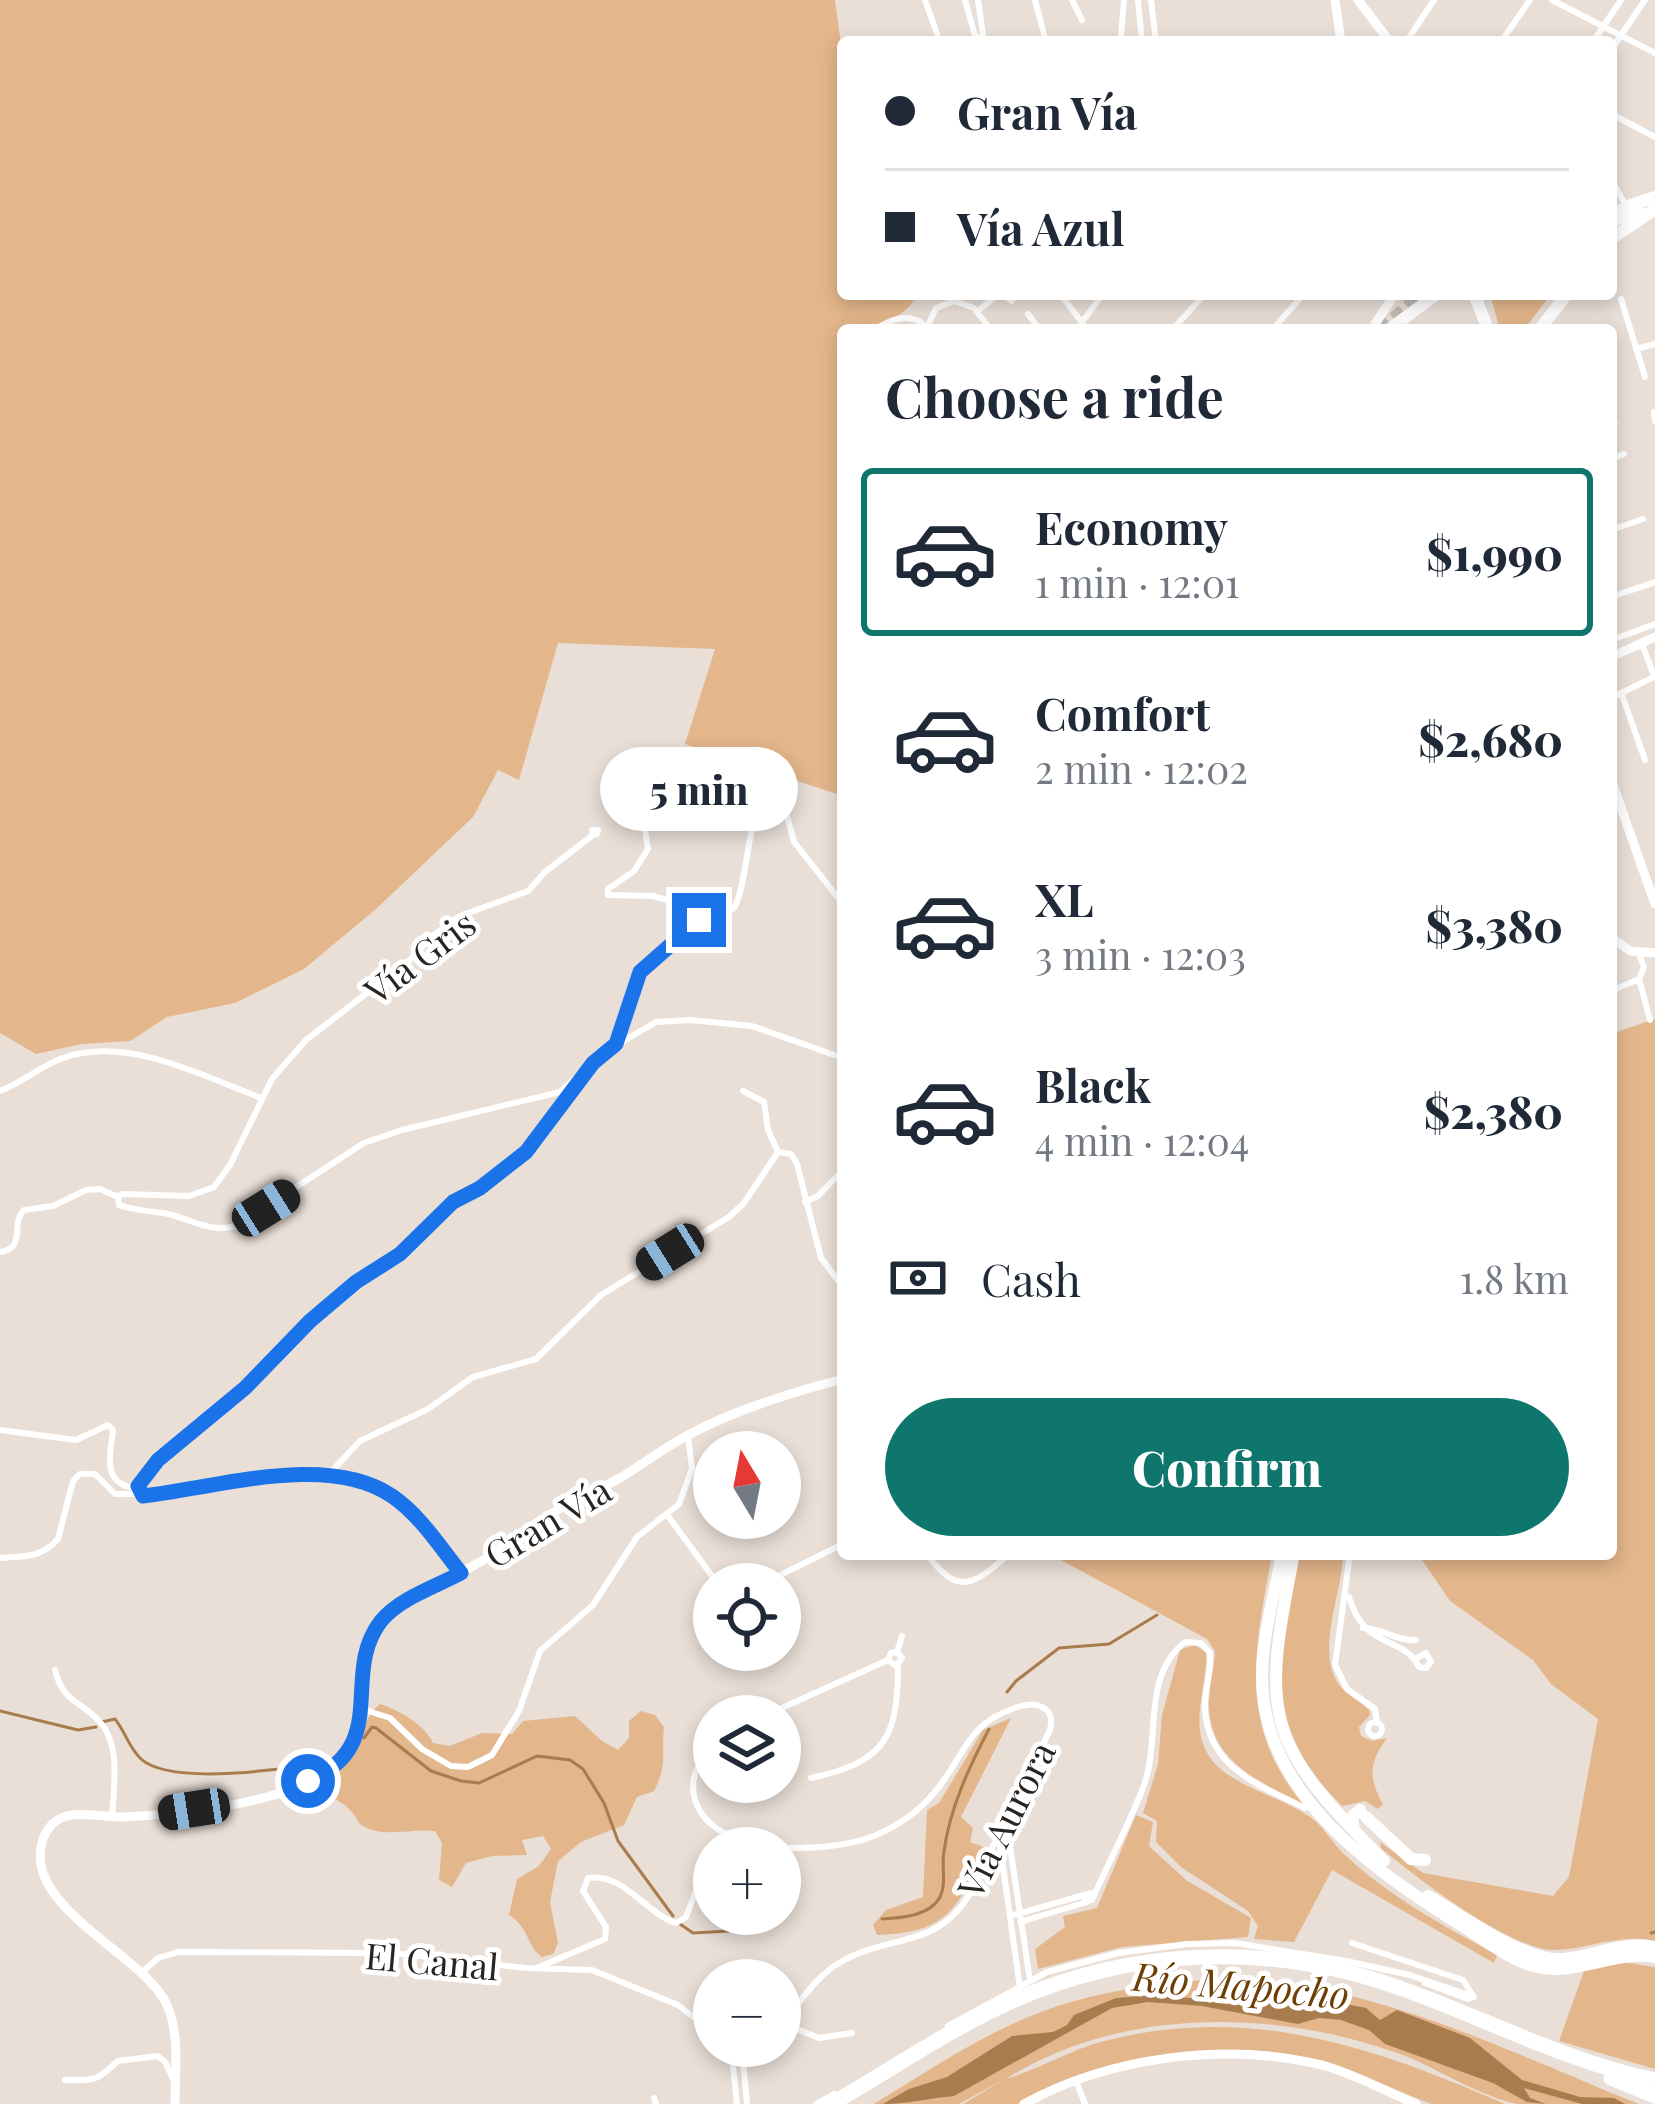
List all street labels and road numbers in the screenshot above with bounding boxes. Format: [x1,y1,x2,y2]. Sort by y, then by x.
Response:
street label: Vía Gris [353,898,484,1014]
street label: Gran Vía [475,1464,619,1577]
street label: Vía Aurora [945,1732,1065,1906]
street label: El Canal [363,1930,501,1990]

